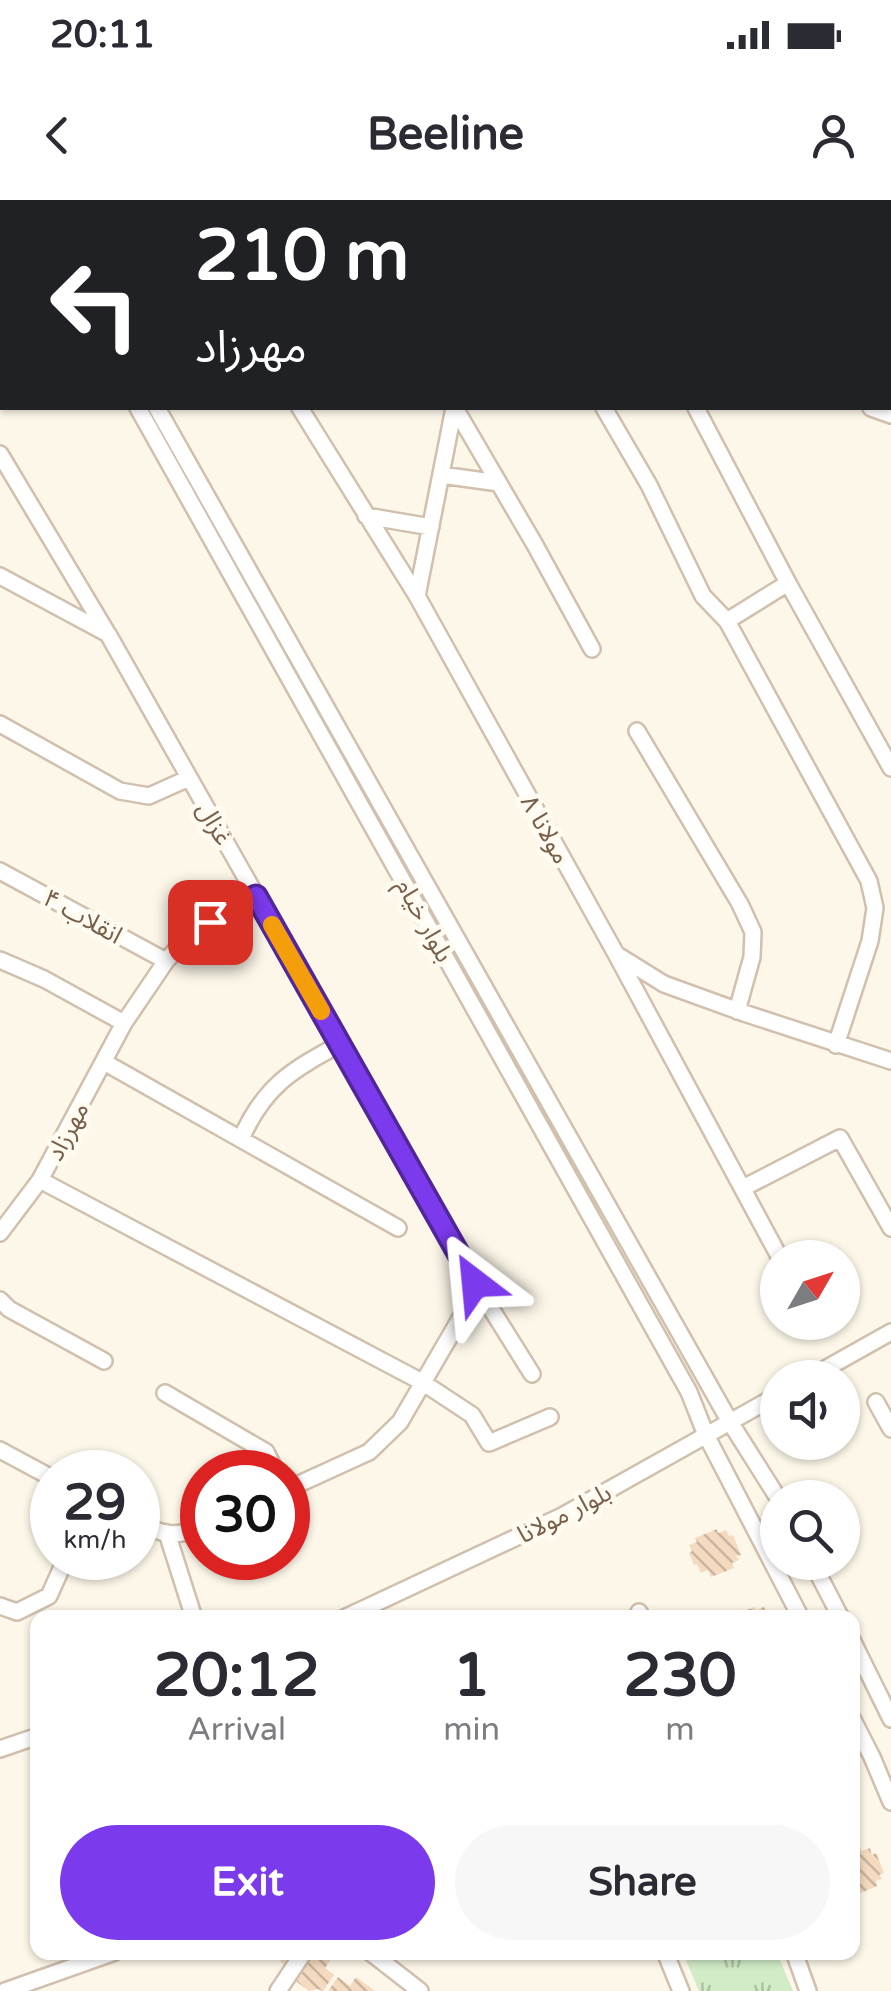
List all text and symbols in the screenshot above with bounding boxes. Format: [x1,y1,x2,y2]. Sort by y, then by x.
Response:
text: 20:11 [50,12,155,58]
icon: back [30,108,85,163]
text: Beeline [367,108,524,162]
icon: person [806,108,861,163]
text: 210 m [195,215,409,299]
icon: left [30,240,160,370]
text: مهرزاد [195,321,307,375]
street label: مولانا ۸ [514,790,576,869]
street label: غزال [190,796,238,851]
street label: بلوار خیام [385,873,459,970]
pin [168,880,253,965]
street label: انقلاب ۴ [38,883,127,951]
icon: arrive [183,895,238,950]
street label: مهرزاد [40,1097,96,1166]
position arrow [423,1231,527,1335]
north arrow [760,1240,860,1340]
map controls [760,1240,860,1580]
button: sound [760,1360,860,1460]
speed limit sign: 30 [180,1450,310,1580]
text: 29 [64,1473,126,1533]
street label: بلوار مولانا [513,1478,616,1550]
button: search [760,1480,860,1580]
text: km/h [64,1525,126,1555]
text: 20:12 [153,1640,320,1712]
text: 1 [453,1640,490,1712]
text: 230 [623,1640,737,1712]
text: Arrival [187,1711,286,1749]
text: min [443,1711,500,1749]
text: m [665,1711,695,1749]
button: Exit [60,1825,435,1940]
button: Share [455,1825,830,1940]

